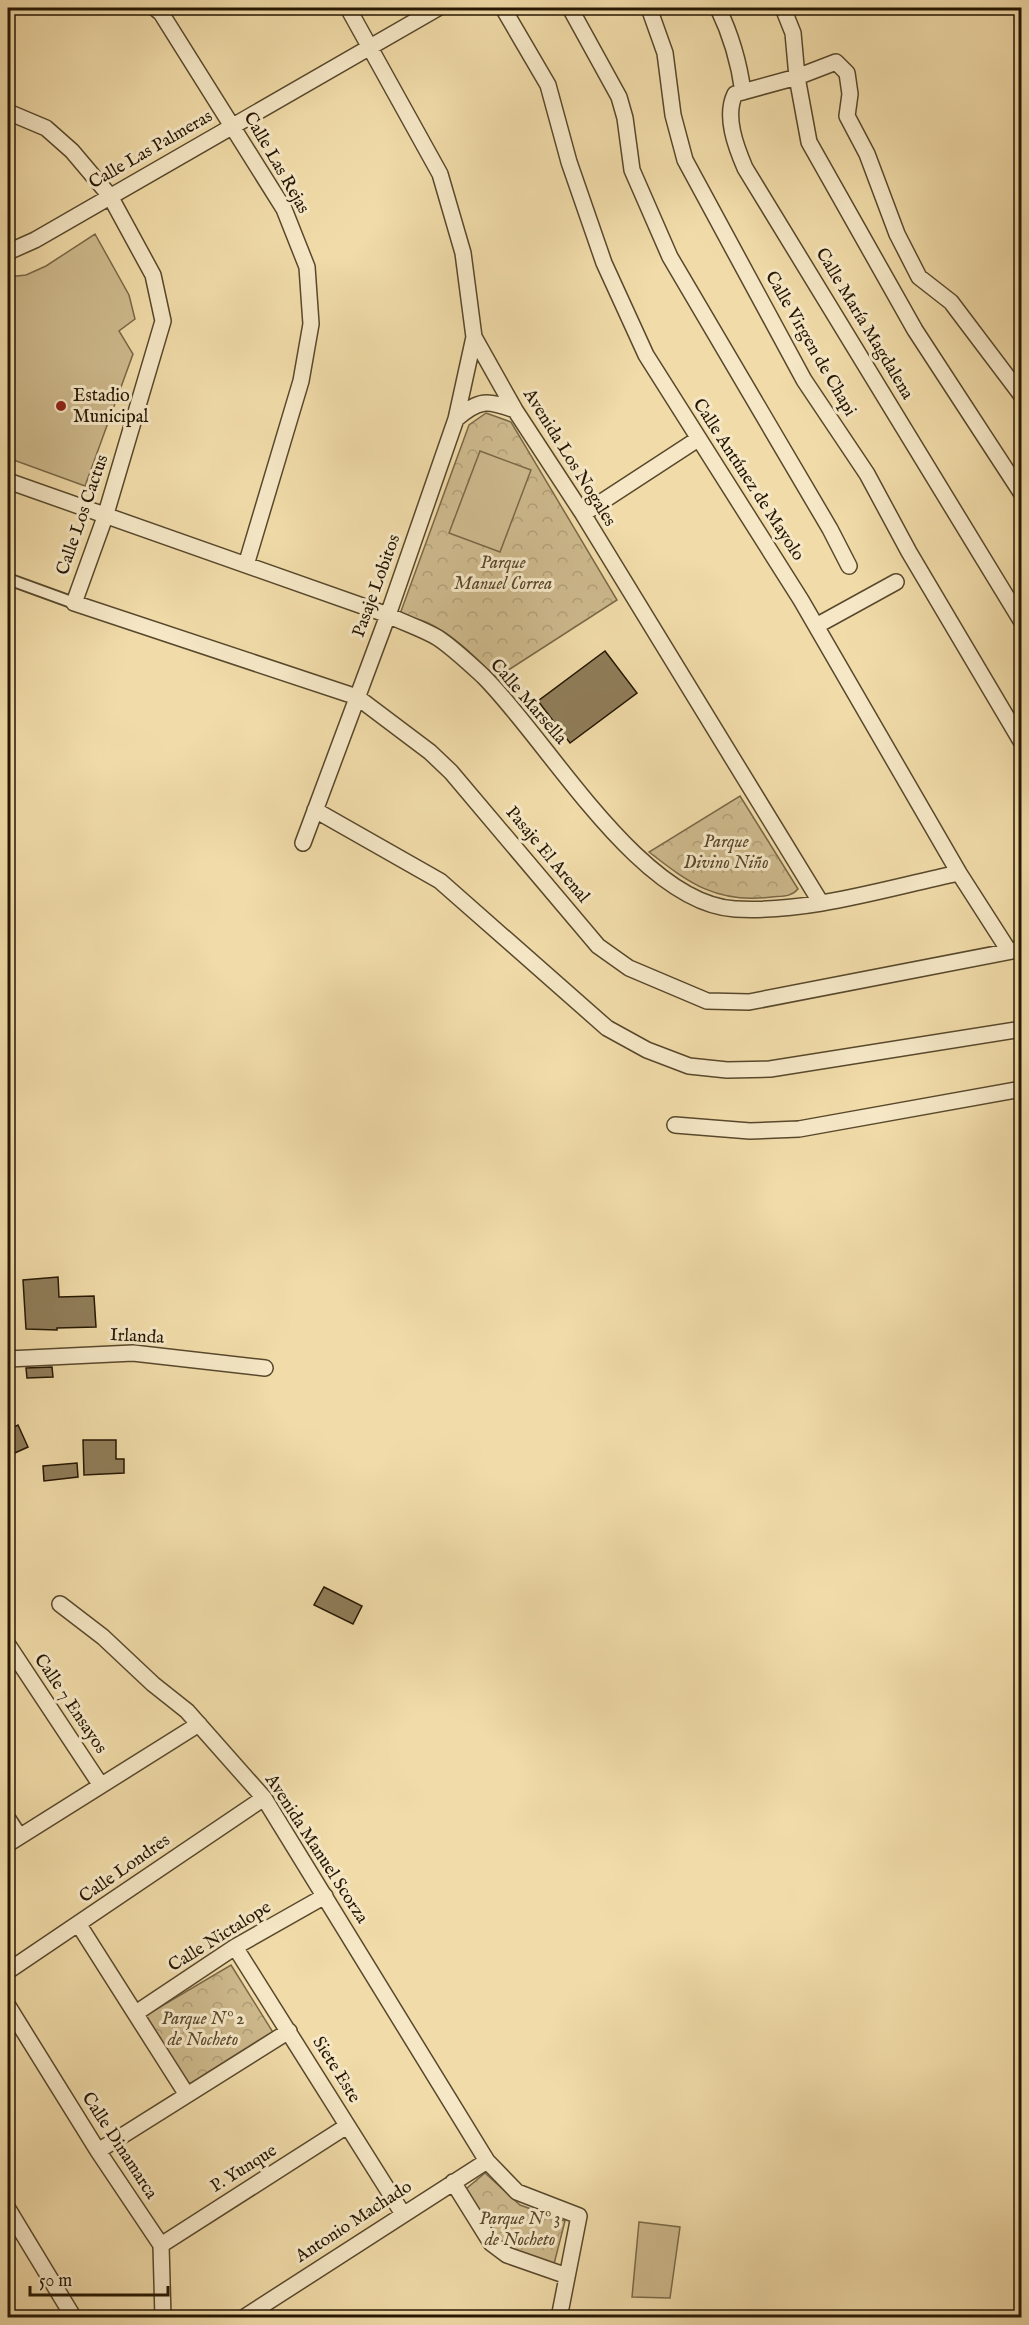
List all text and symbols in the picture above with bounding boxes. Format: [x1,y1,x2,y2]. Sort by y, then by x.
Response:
street label: Calle Las Palmeras [85,105,217,195]
street label: Calle Las Rejas [238,108,314,218]
street label: Calle María Magdalena [810,244,918,404]
street label: Calle Virgen de Chapi [759,267,861,421]
street label: Avenida Los Nogales [517,384,621,531]
place label: Estadio Municipal [73,385,148,429]
street label: Calle Antúnez de Mayolo [687,395,809,566]
marker: Estadio Municipal [54,399,68,413]
street label: Calle Los Cactus [52,452,114,578]
street label: Pasaje Lobitos [348,531,406,641]
park label: Parque Manuel Correa [454,552,552,596]
street label: Calle Marsella [484,654,572,750]
street label: Pasaje El Arenal [500,802,594,908]
park label: Parque Divino Niño [683,831,769,875]
street label: Irlanda [109,1324,165,1350]
street label: Calle 7 Ensayos [28,1650,112,1758]
street label: Avenida Manuel Scorza [259,1769,373,1928]
street label: Calle Londres [75,1829,175,1909]
street label: Calle Nictalope [164,1896,276,1978]
park label: Parque Nº 2 de Nocheto [161,2008,245,2052]
street label: Siete Este [307,2033,365,2107]
street label: Calle Dinamarca [76,2088,162,2204]
street label: P. Yunque [206,2140,282,2198]
street label: Antonio Machado [290,2176,417,2269]
park label: Parque Nº 3 de Nocheto [479,2208,561,2252]
scale bar [30,2259,168,2297]
text: 50 m [39,2270,72,2293]

